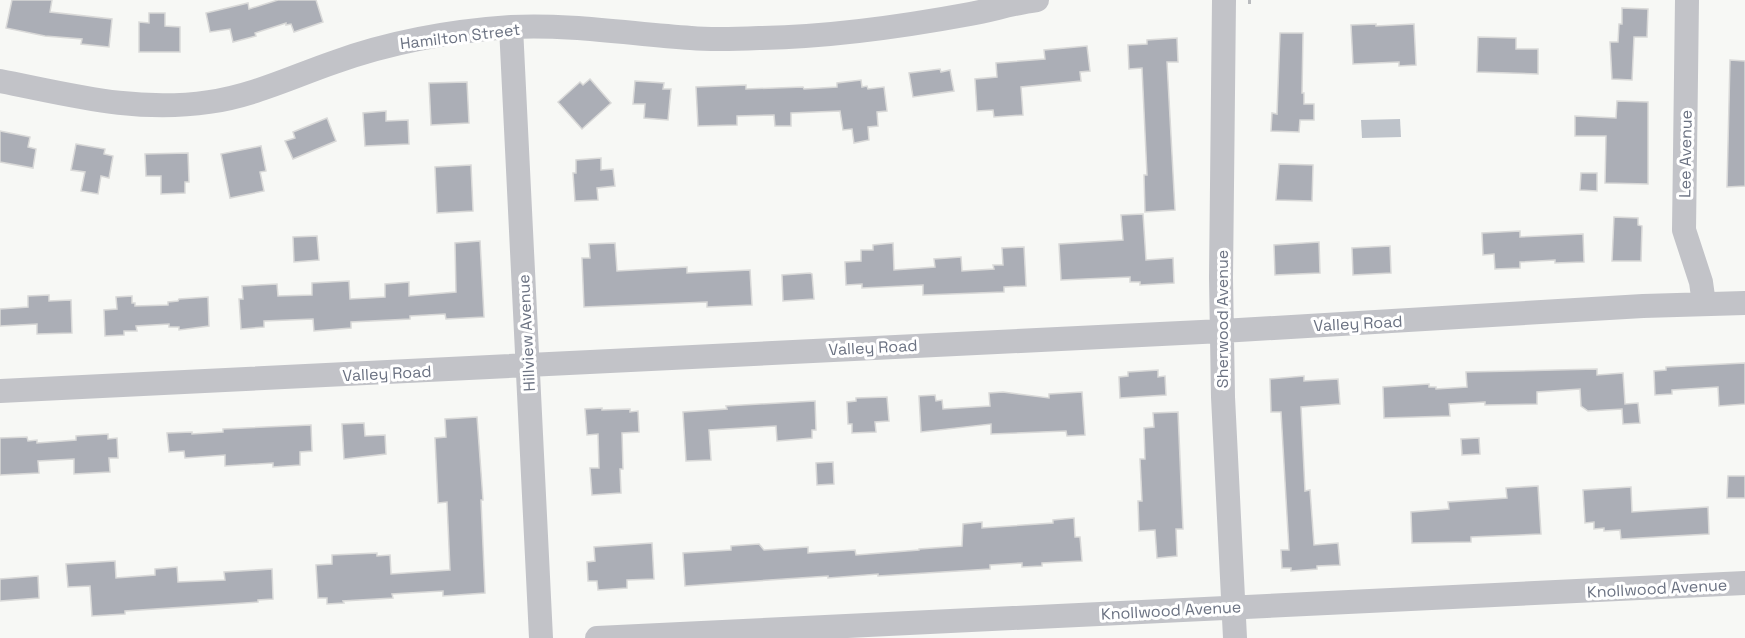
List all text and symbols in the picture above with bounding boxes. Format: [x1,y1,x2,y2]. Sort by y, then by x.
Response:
street label: Hamilton Street [399,19,521,54]
street label: Lee Avenue [1674,110,1697,198]
street label: Sherwood Avenue [1212,250,1233,388]
street label: Hillview Avenue [513,274,540,392]
street label: Valley Road [1313,311,1403,336]
street label: Valley Road [828,335,918,360]
street label: Valley Road [342,361,432,386]
street label: Knollwood Avenue [1586,574,1728,603]
street label: Knollwood Avenue [1100,596,1242,625]

